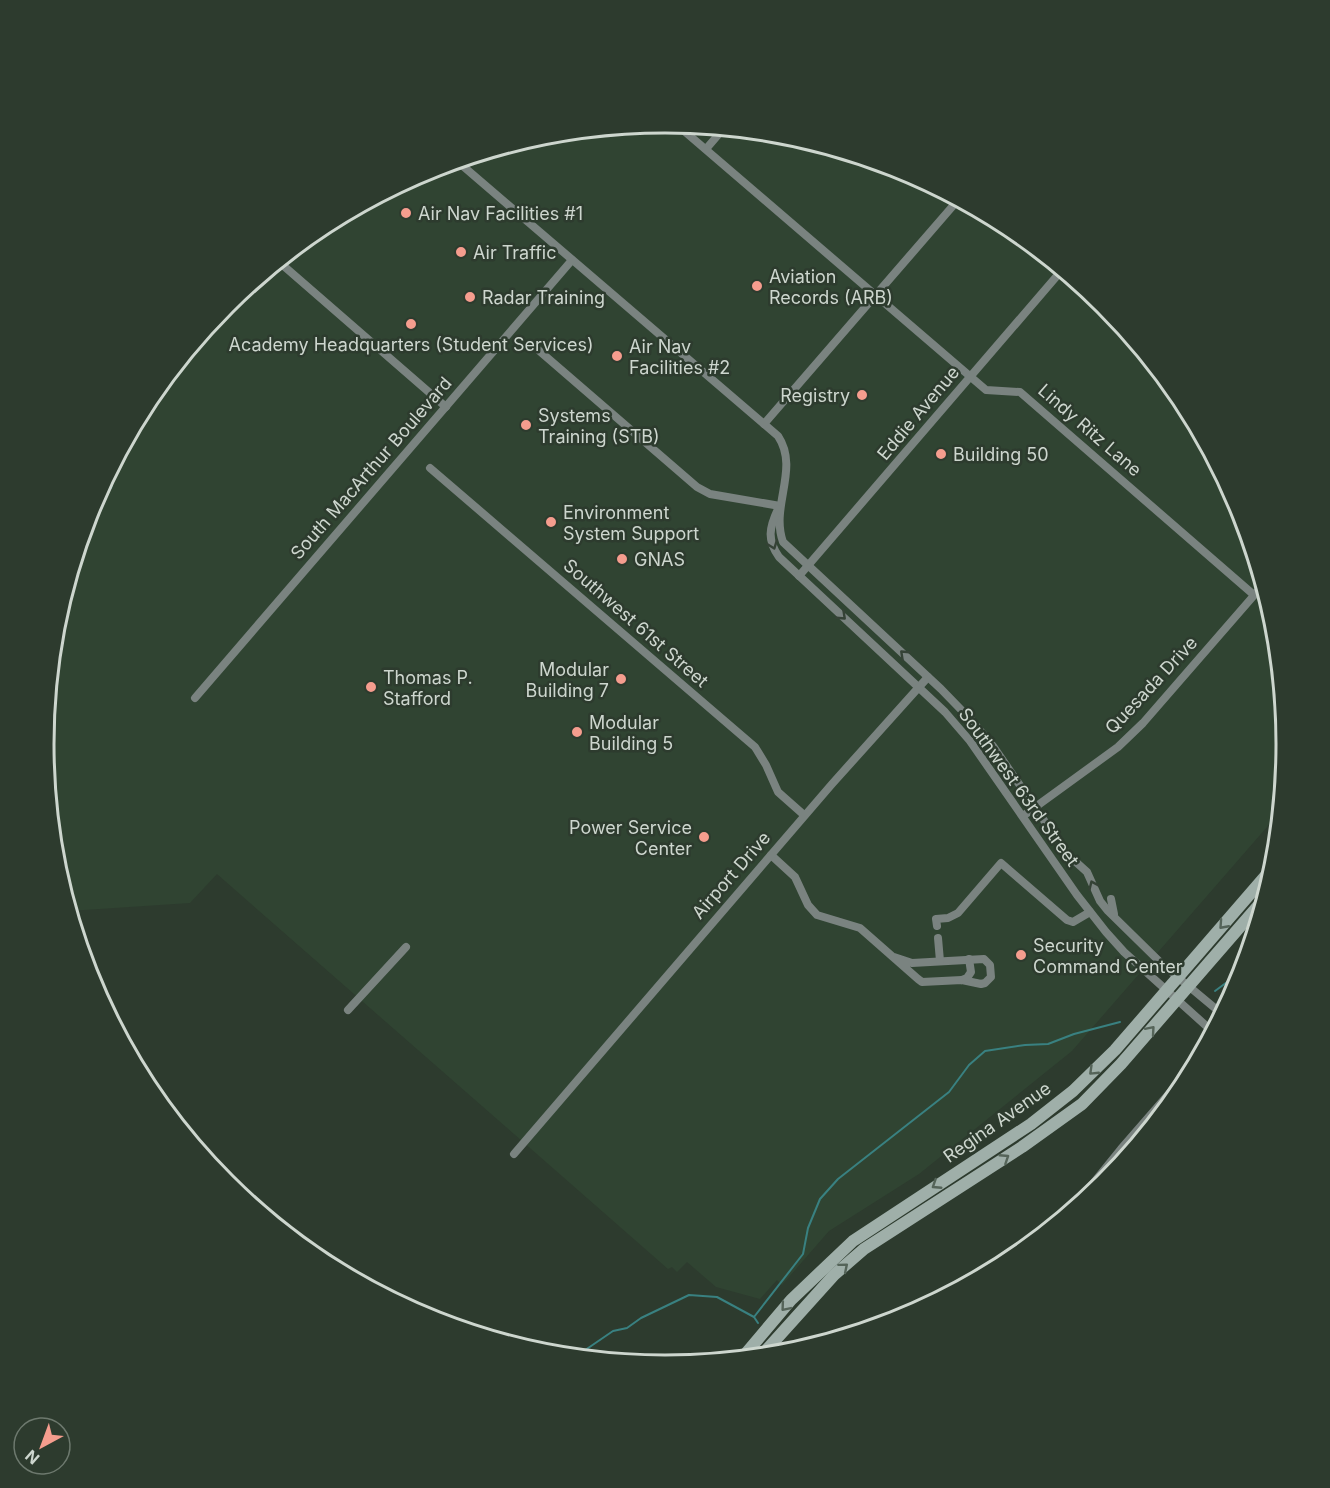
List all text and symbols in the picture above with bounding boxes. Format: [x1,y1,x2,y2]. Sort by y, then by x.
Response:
place label: Air Nav Facilities #1 [418,203,583,224]
marker: Air Nav Facilities #1 [399,206,413,220]
place label: Air Traffic [473,242,556,263]
marker: Air Traffic [454,245,468,259]
place label: Aviation Records (ARB) [769,266,893,308]
marker: Aviation Records (ARB) [750,279,764,293]
place label: Radar Training [482,287,605,308]
marker: Radar Training [463,290,477,304]
marker: Academy Headquarters (Student Services) [404,317,418,331]
place label: Academy Headquarters (Student Services) [229,334,593,355]
place label: Air Nav Facilities #2 [629,336,730,378]
marker: Air Nav Facilities #2 [610,349,624,363]
street label: Eddie Avenue [873,362,963,464]
street label: South MacArthur Boulevard [286,373,456,563]
street label: Lindy Ritz Lane [1034,380,1146,480]
place label: Registry [780,385,850,406]
marker: Registry [855,388,869,402]
place label: Systems Training (STB) [538,405,660,447]
marker: Systems Training (STB) [519,418,533,432]
place label: Building 50 [953,444,1049,465]
marker: Building 50 [934,447,948,461]
place label: Environment System Support [563,502,699,544]
marker: Environment System Support [544,515,558,529]
one-way arrow [766,539,779,549]
place label: GNAS [634,549,685,570]
marker: GNAS [615,552,629,566]
street label: Southwest 61st Street [559,555,713,692]
one-way arrow [835,609,846,620]
street label: Quesada Drive [1101,632,1201,738]
one-way arrow [900,651,911,662]
place label: Modular Building 7 [526,659,609,701]
place label: Thomas P. Stafford [383,667,473,709]
marker: Modular Building 7 [614,672,628,686]
marker: Thomas P. Stafford [364,680,378,694]
street label: Southwest 63rd Street [955,704,1084,870]
place label: Modular Building 5 [589,712,673,754]
marker: Modular Building 5 [570,725,584,739]
place label: Power Service Center [569,817,692,859]
street label: Airport Drive [688,827,774,923]
marker: Power Service Center [697,830,711,844]
one-way arrow [1088,880,1100,891]
one-way arrow [1219,918,1230,929]
place label: Security Command Center [1033,935,1183,977]
marker: Security Command Center [1014,948,1028,962]
one-way arrow [1144,1027,1155,1037]
one-way arrow [1090,1064,1100,1075]
street label: Regina Avenue [939,1077,1055,1167]
one-way arrow [998,1154,1009,1165]
one-way arrow [932,1178,942,1190]
one-way arrow [837,1263,848,1274]
one-way arrow [781,1300,792,1311]
north arrow [12,1416,72,1476]
text: N [21,1446,43,1469]

